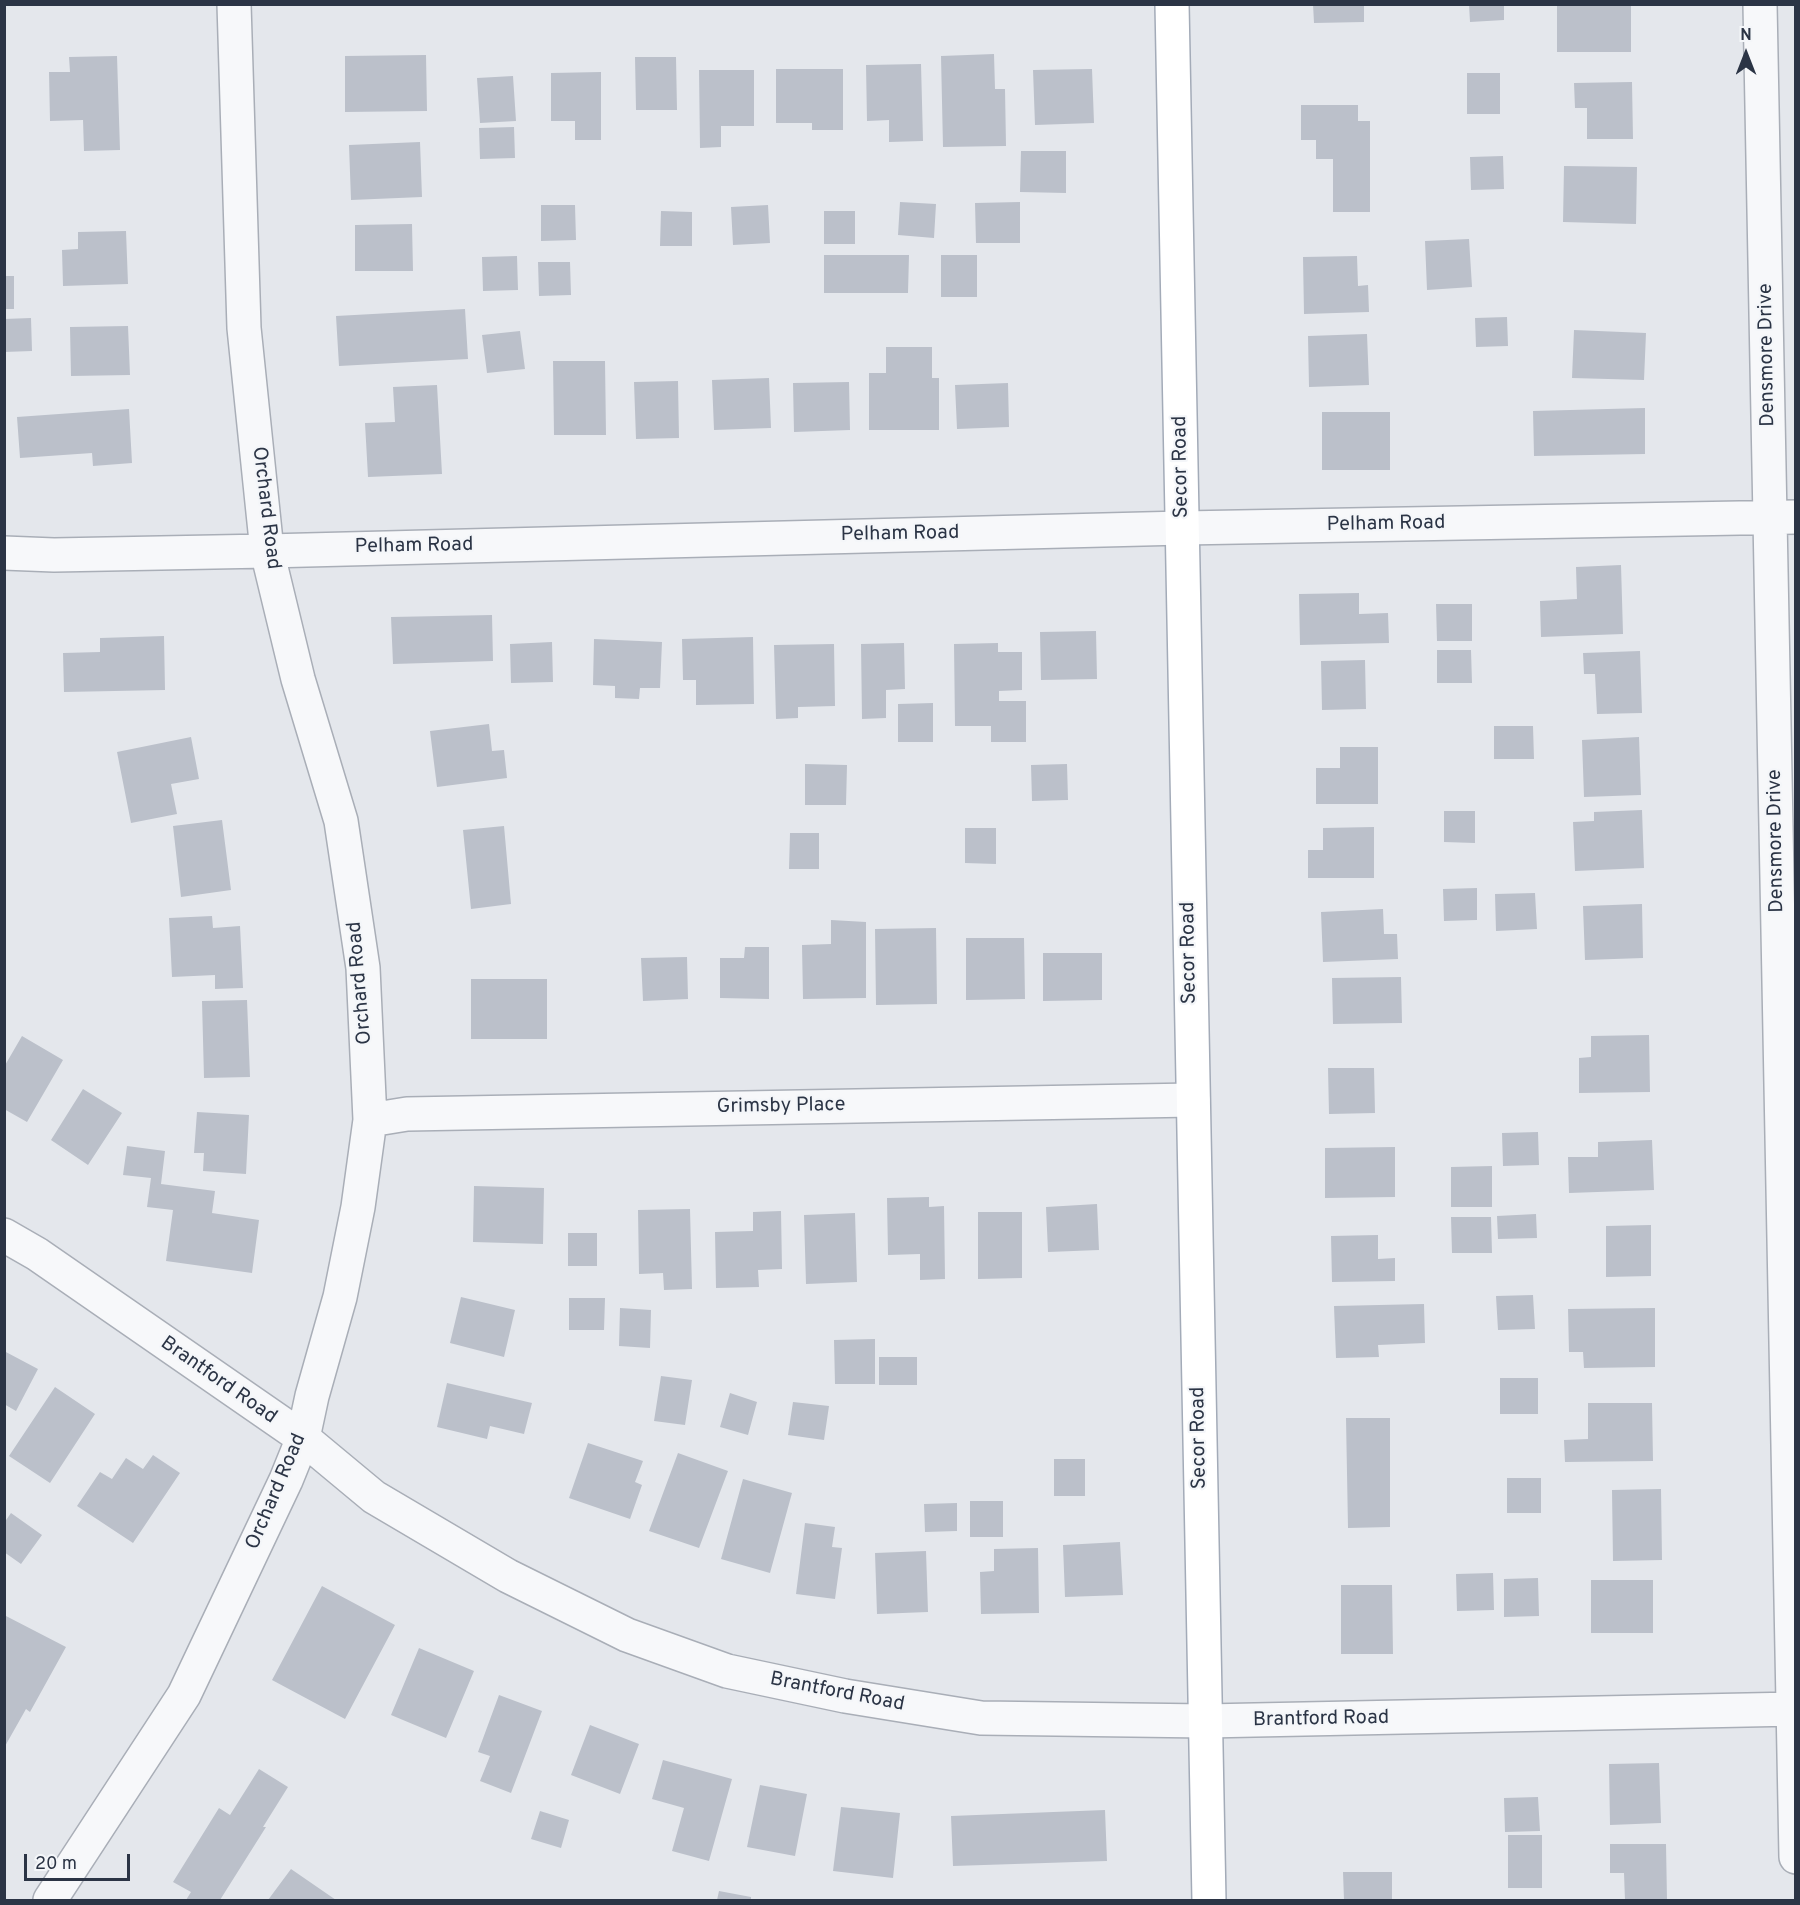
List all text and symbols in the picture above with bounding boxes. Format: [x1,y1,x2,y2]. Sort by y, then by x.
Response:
north arrow [1716,24,1776,84]
text: N [1740,26,1752,46]
street label: Densmore Drive [1755,283,1781,427]
street label: Secor Road [1169,415,1195,519]
street label: Orchard Road [246,445,284,571]
street label: Pelham Road [1326,512,1446,538]
street label: Pelham Road [840,522,960,548]
street label: Pelham Road [354,534,474,560]
street label: Densmore Drive [1764,769,1790,913]
street label: Secor Road [1177,901,1203,1005]
street label: Orchard Road [344,920,378,1046]
street label: Grimsby Place [716,1094,846,1120]
street label: Brantford Road [155,1332,281,1430]
street label: Secor Road [1187,1386,1213,1490]
street label: Orchard Road [242,1430,312,1554]
street label: Brantford Road [768,1668,906,1718]
street label: Brantford Road [1253,1707,1389,1733]
scale bar [27,1842,134,1880]
text: 20 m [35,1853,77,1876]

